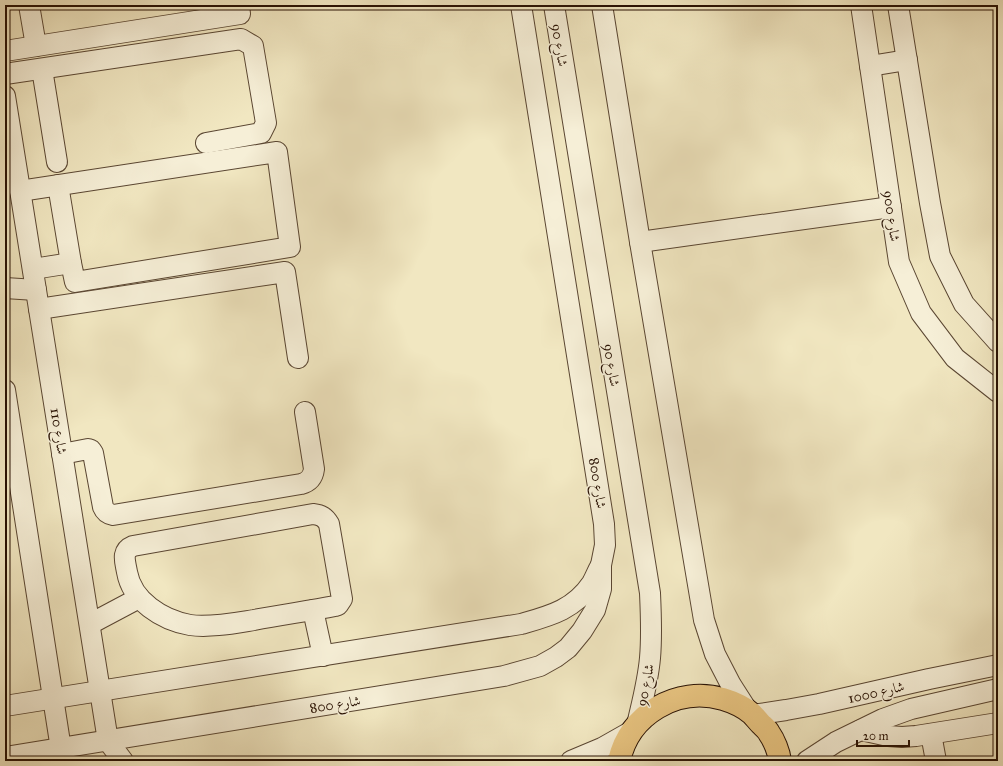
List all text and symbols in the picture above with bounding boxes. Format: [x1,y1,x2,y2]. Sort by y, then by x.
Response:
street label: شارع 90 [545,23,571,68]
street label: شارع 900 [877,190,903,243]
street label: شارع 90 [597,343,623,388]
street label: شارع 110 [44,407,71,456]
street label: شارع 800 [582,457,610,510]
street label: شارع 90 [633,662,661,708]
street label: شارع 1000 [846,678,907,710]
street label: شارع 800 [309,692,362,720]
scale bar [857,722,909,748]
text: 20 m [863,729,889,743]

